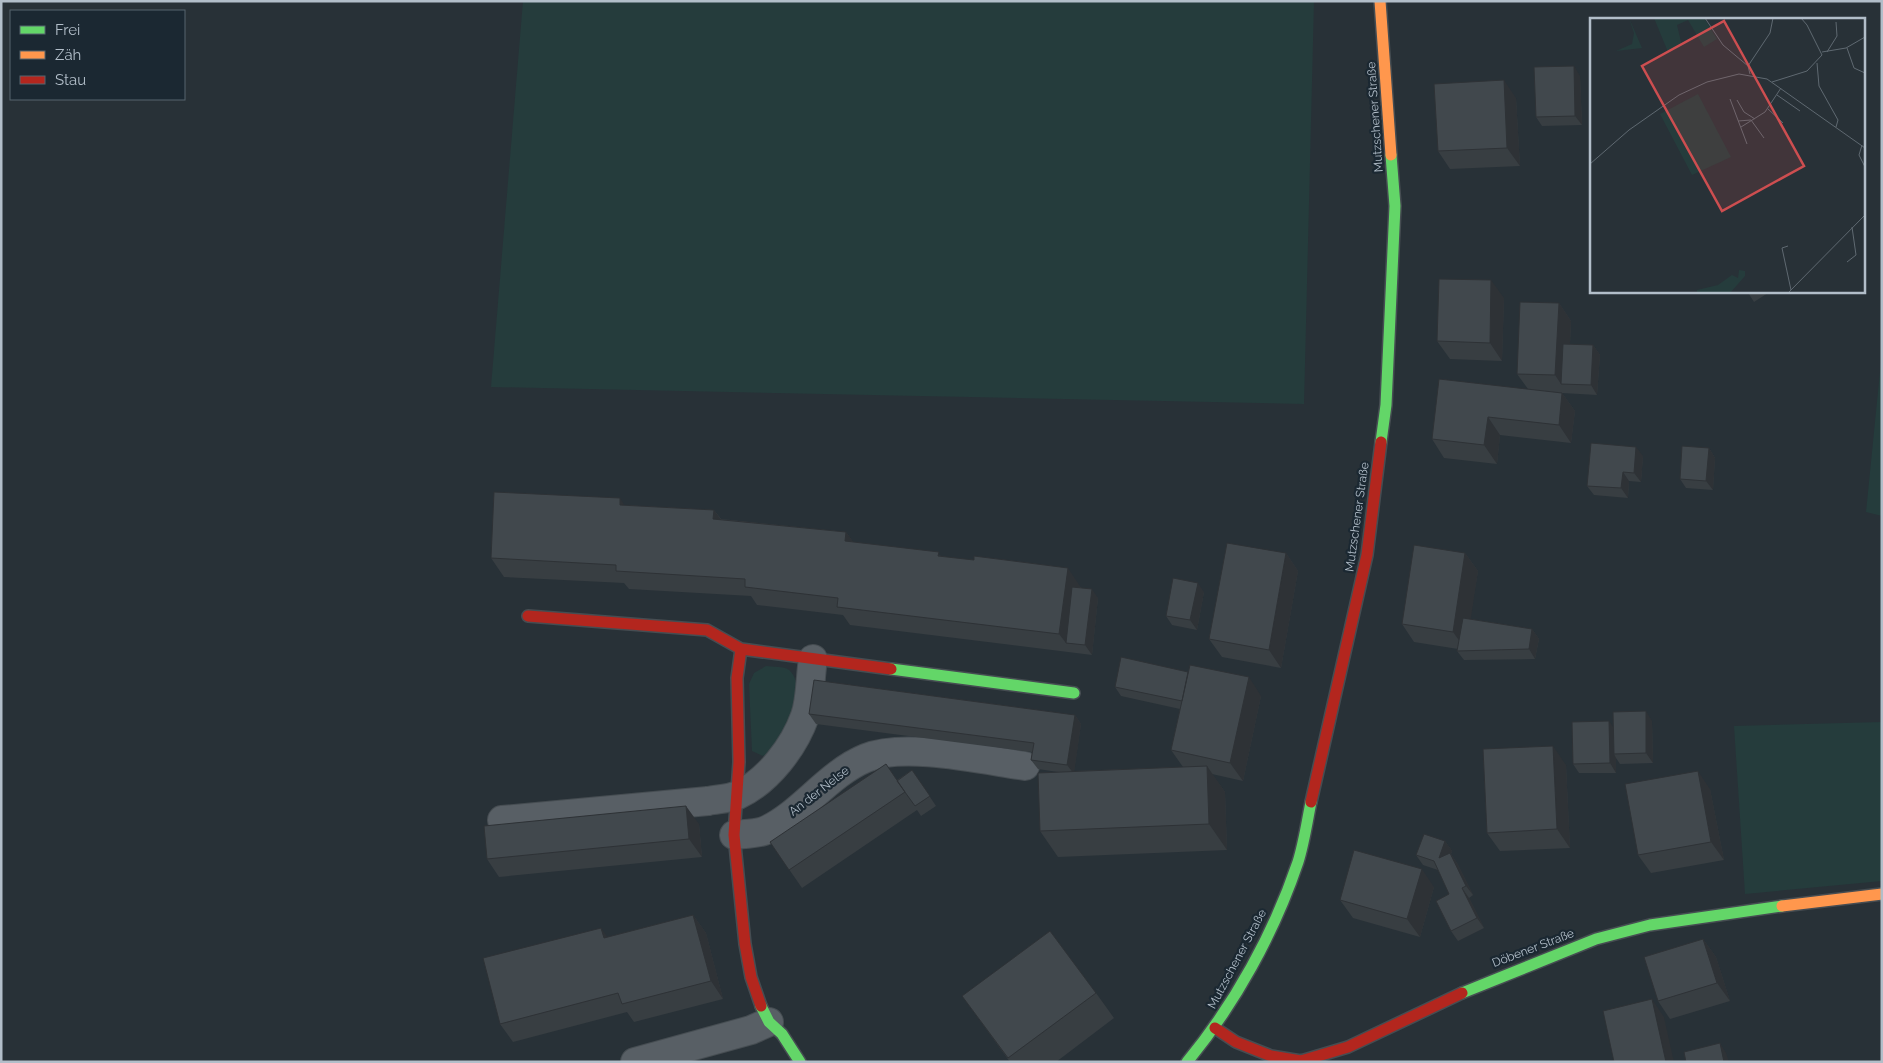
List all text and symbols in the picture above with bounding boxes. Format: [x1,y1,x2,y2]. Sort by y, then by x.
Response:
legend [10,10,185,100]
inset map [1590,18,1866,292]
text: Frei [55,21,80,39]
text: Zäh [55,46,81,64]
street label: Mutzschener Straße [1364,61,1386,173]
text: Stau [55,71,86,89]
street label: Mutzschener Straße [1342,461,1372,573]
street label: An der Nelse [786,763,852,819]
street label: Mutzschener Straße [1205,907,1269,1011]
street label: Döbener Straße [1490,926,1576,970]

